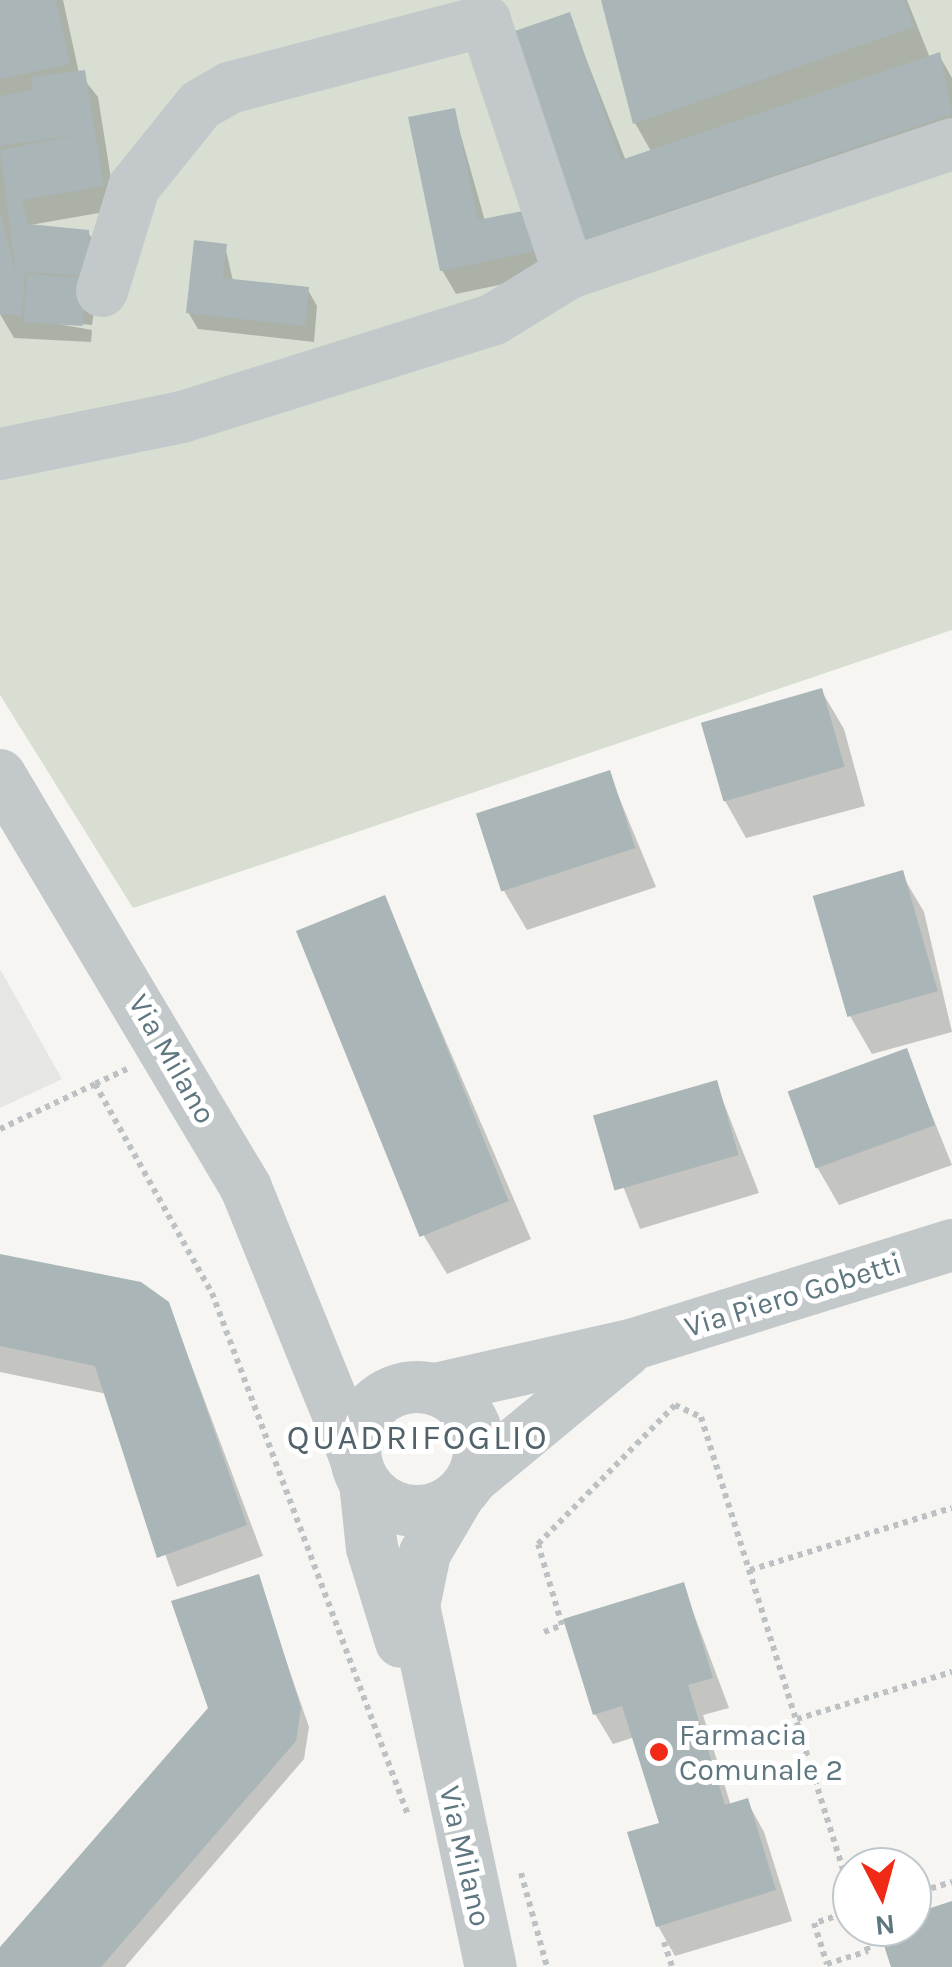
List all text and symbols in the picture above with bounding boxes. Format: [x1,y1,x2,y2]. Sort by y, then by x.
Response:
street label: Via Milano [121,988,223,1130]
street label: Via Piero Gobetti [680,1245,906,1345]
district label: QUADRIFOGLIO [287,1417,549,1459]
place label: Farmacia Comunale 2 [679,1717,843,1788]
marker: Farmacia Comunale 2 [648,1741,670,1763]
street label: Via Milano [431,1782,499,1930]
north arrow [832,1847,932,1947]
text: N [873,1908,897,1943]

